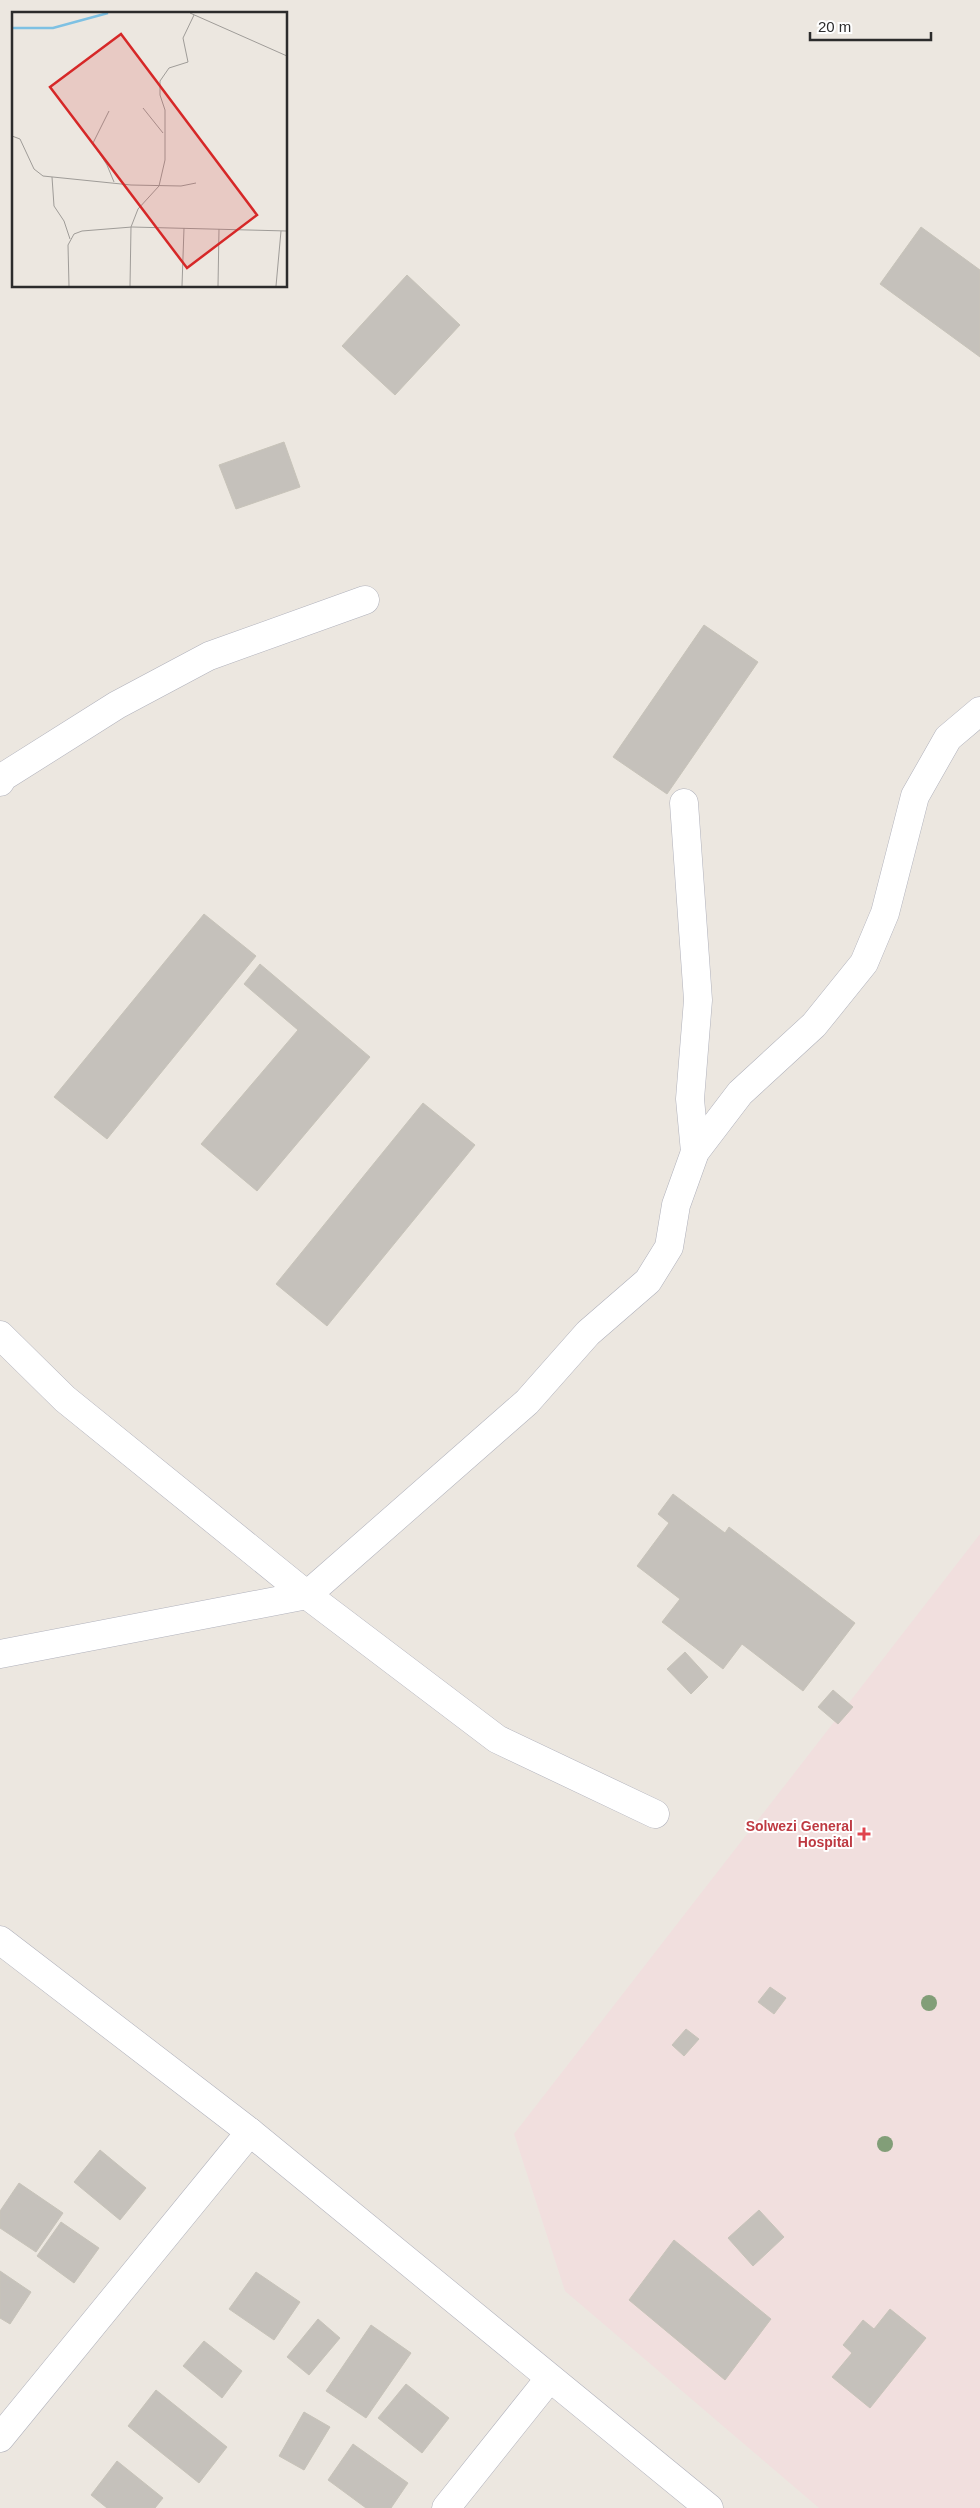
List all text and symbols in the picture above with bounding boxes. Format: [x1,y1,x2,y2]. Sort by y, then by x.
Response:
scale bar [810,10,931,42]
inset map [12,12,288,288]
text: 20 m [818,18,851,35]
place label: Solwezi General Hospital [746,1818,853,1850]
marker: Solwezi General Hospital [857,1827,871,1841]

